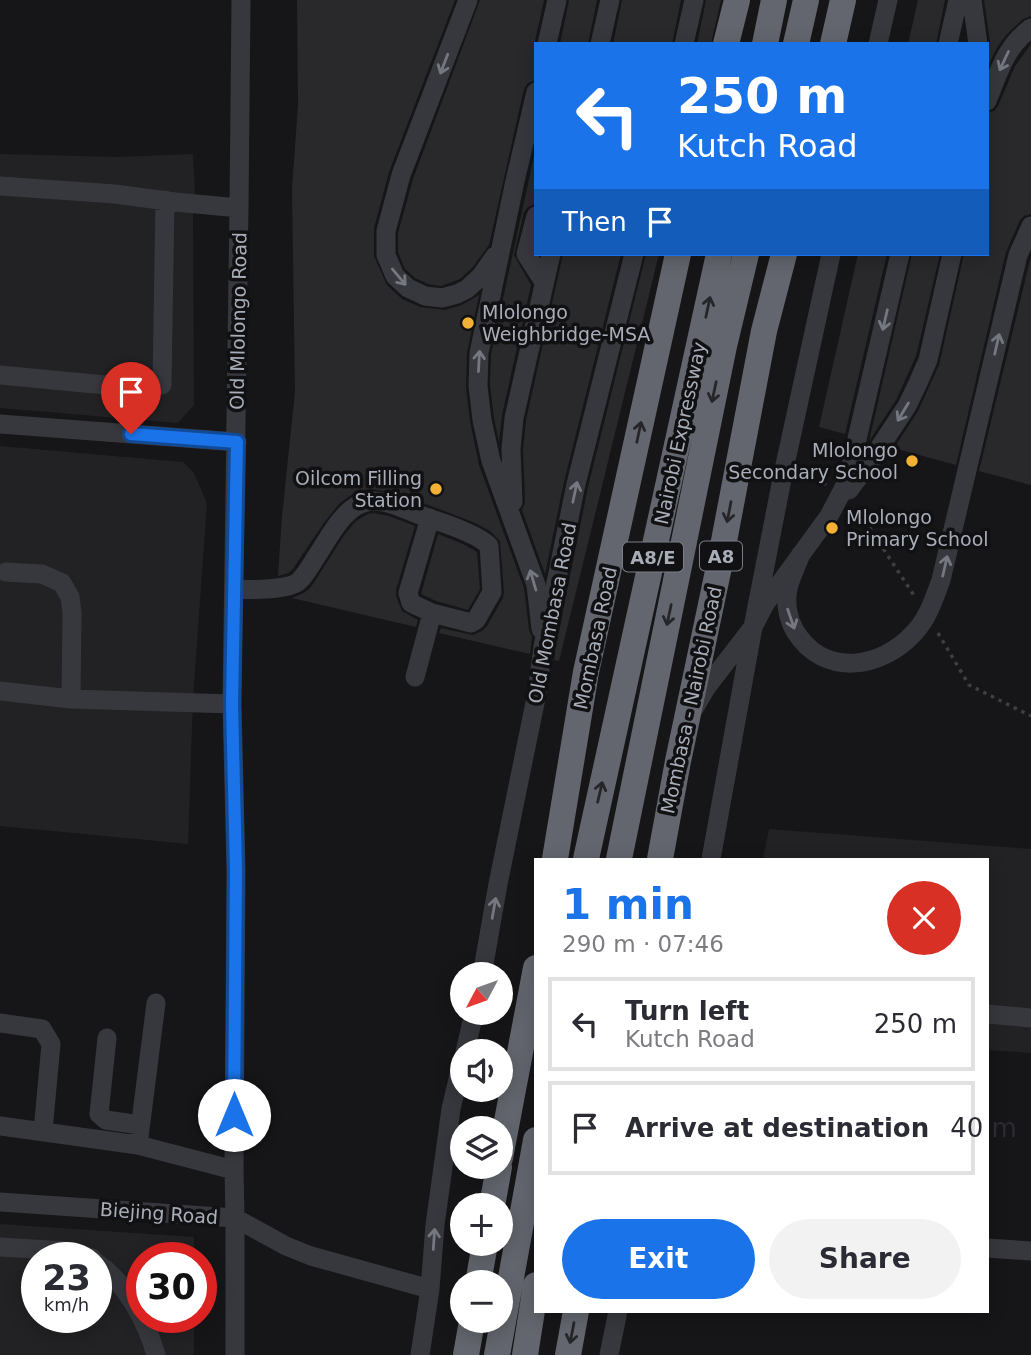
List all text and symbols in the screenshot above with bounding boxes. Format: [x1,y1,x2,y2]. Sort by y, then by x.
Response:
one-way arrow [997,50,1010,71]
one-way arrow [436,52,449,74]
text: 250 m [677,68,847,125]
icon: left [562,70,653,161]
text: Kutch Road [677,127,858,165]
icon: arrive [641,203,679,241]
text: Then [562,207,627,237]
street label: Old Mlolongo Road [225,232,251,410]
one-way arrow [391,268,407,286]
one-way arrow [702,296,715,319]
place label: Mlolongo Weighbridge-MSA [482,301,650,345]
one-way arrow [877,308,891,331]
marker: Mlolongo Weighbridge-MSA [460,315,476,331]
one-way arrow [991,333,1004,356]
street label: Nairobi Expressway [650,340,710,526]
one-way arrow [473,350,486,373]
pin [101,362,161,434]
icon: arrive [112,373,150,411]
one-way arrow [707,380,721,403]
one-way arrow [896,401,910,421]
one-way arrow [633,421,646,444]
place label: Mlolongo Secondary School [728,439,898,483]
marker: Mlolongo Secondary School [904,453,920,469]
place label: Oilcom Filling Station [295,467,422,511]
marker: Oilcom Filling Station [428,481,444,497]
one-way arrow [568,481,582,504]
one-way arrow [722,500,736,523]
place label: Mlolongo Primary School [846,506,989,550]
marker: Mlolongo Primary School [824,520,840,536]
street label: Old Mombasa Road [524,521,580,705]
road number: A8/E [623,542,683,572]
road number: A8 [700,542,742,570]
one-way arrow [939,555,952,578]
street label: Mombasa Road [569,565,621,711]
one-way arrow [526,569,539,591]
street label: Mombasa - Nairobi Road [656,584,726,816]
one-way arrow [661,603,675,626]
one-way arrow [786,607,798,629]
one-way arrow [595,782,608,804]
text: 1 min [562,880,694,929]
button: close [887,881,961,955]
one-way arrow [488,897,501,920]
text: 290 m · 07:46 [562,931,724,957]
north arrow [450,962,513,1026]
map controls [450,962,513,1333]
text: Turn left [625,996,749,1026]
icon: left [566,1005,604,1043]
text: 250 m [874,1009,957,1039]
text: Kutch Road [625,1026,755,1052]
button: sound [450,1039,513,1102]
position arrow [197,1078,271,1152]
icon: arrive [566,1109,604,1147]
text: Arrive at destination [625,1113,929,1143]
text: 40 m [950,1113,1017,1143]
button: layers [450,1116,513,1179]
button: + [450,1193,513,1256]
street label: Biejing Road [99,1198,219,1228]
button: Exit [562,1219,755,1299]
button: Share [769,1219,961,1299]
one-way arrow [428,1228,441,1250]
speed limit sign: 30 [126,1242,217,1333]
text: 23 [42,1258,91,1298]
button: − [450,1270,513,1333]
text: km/h [44,1294,89,1315]
one-way arrow [564,1321,578,1344]

